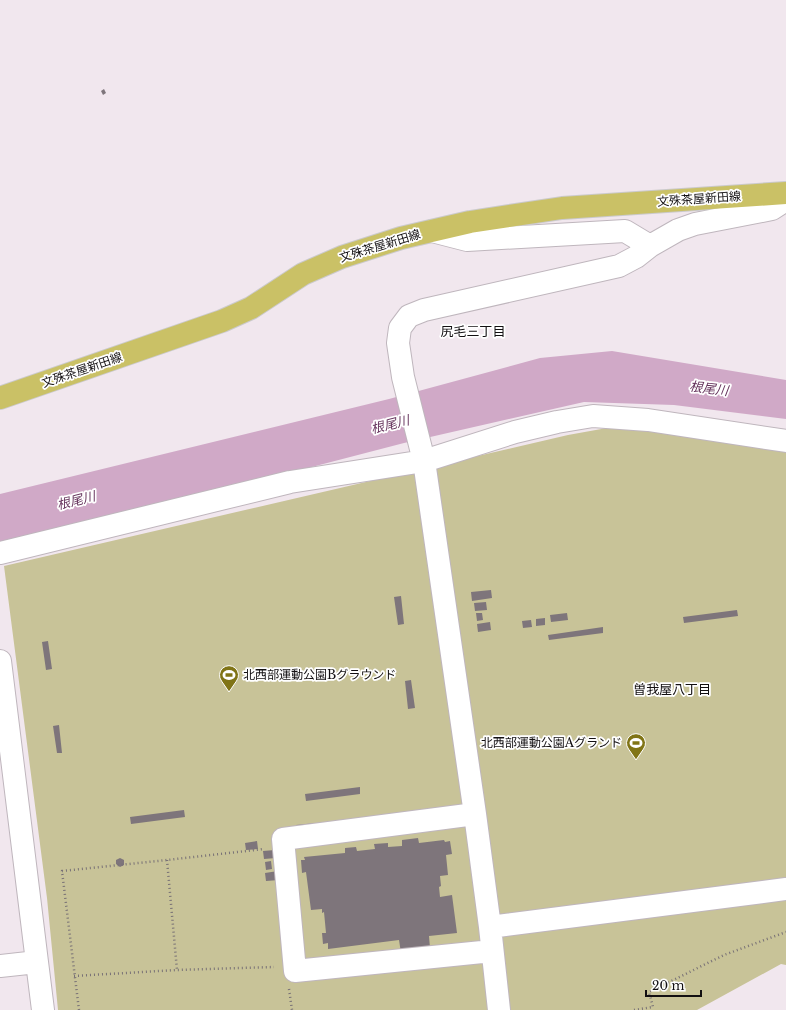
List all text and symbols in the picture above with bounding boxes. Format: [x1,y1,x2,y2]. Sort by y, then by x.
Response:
street label: 文殊茶屋新田線 [657,188,741,209]
street label: 文殊茶屋新田線 [337,226,422,265]
district label: 尻毛三丁目 [440,323,506,340]
street label: 文殊茶屋新田線 [40,349,124,390]
water label: 根尾川 [689,378,731,400]
water label: 根尾川 [369,411,413,437]
water label: 根尾川 [55,487,99,513]
sports icon: 北西部運動公園Bグラウンド [218,664,240,692]
place label: 北西部運動公園Bグラウンド [243,667,396,682]
district label: 曽我屋八丁目 [633,681,711,698]
sports icon: 北西部運動公園Aグランド [625,732,647,760]
place label: 北西部運動公園Aグランド [481,735,622,750]
scale bar [646,972,701,998]
text: 20 m [652,978,684,993]

